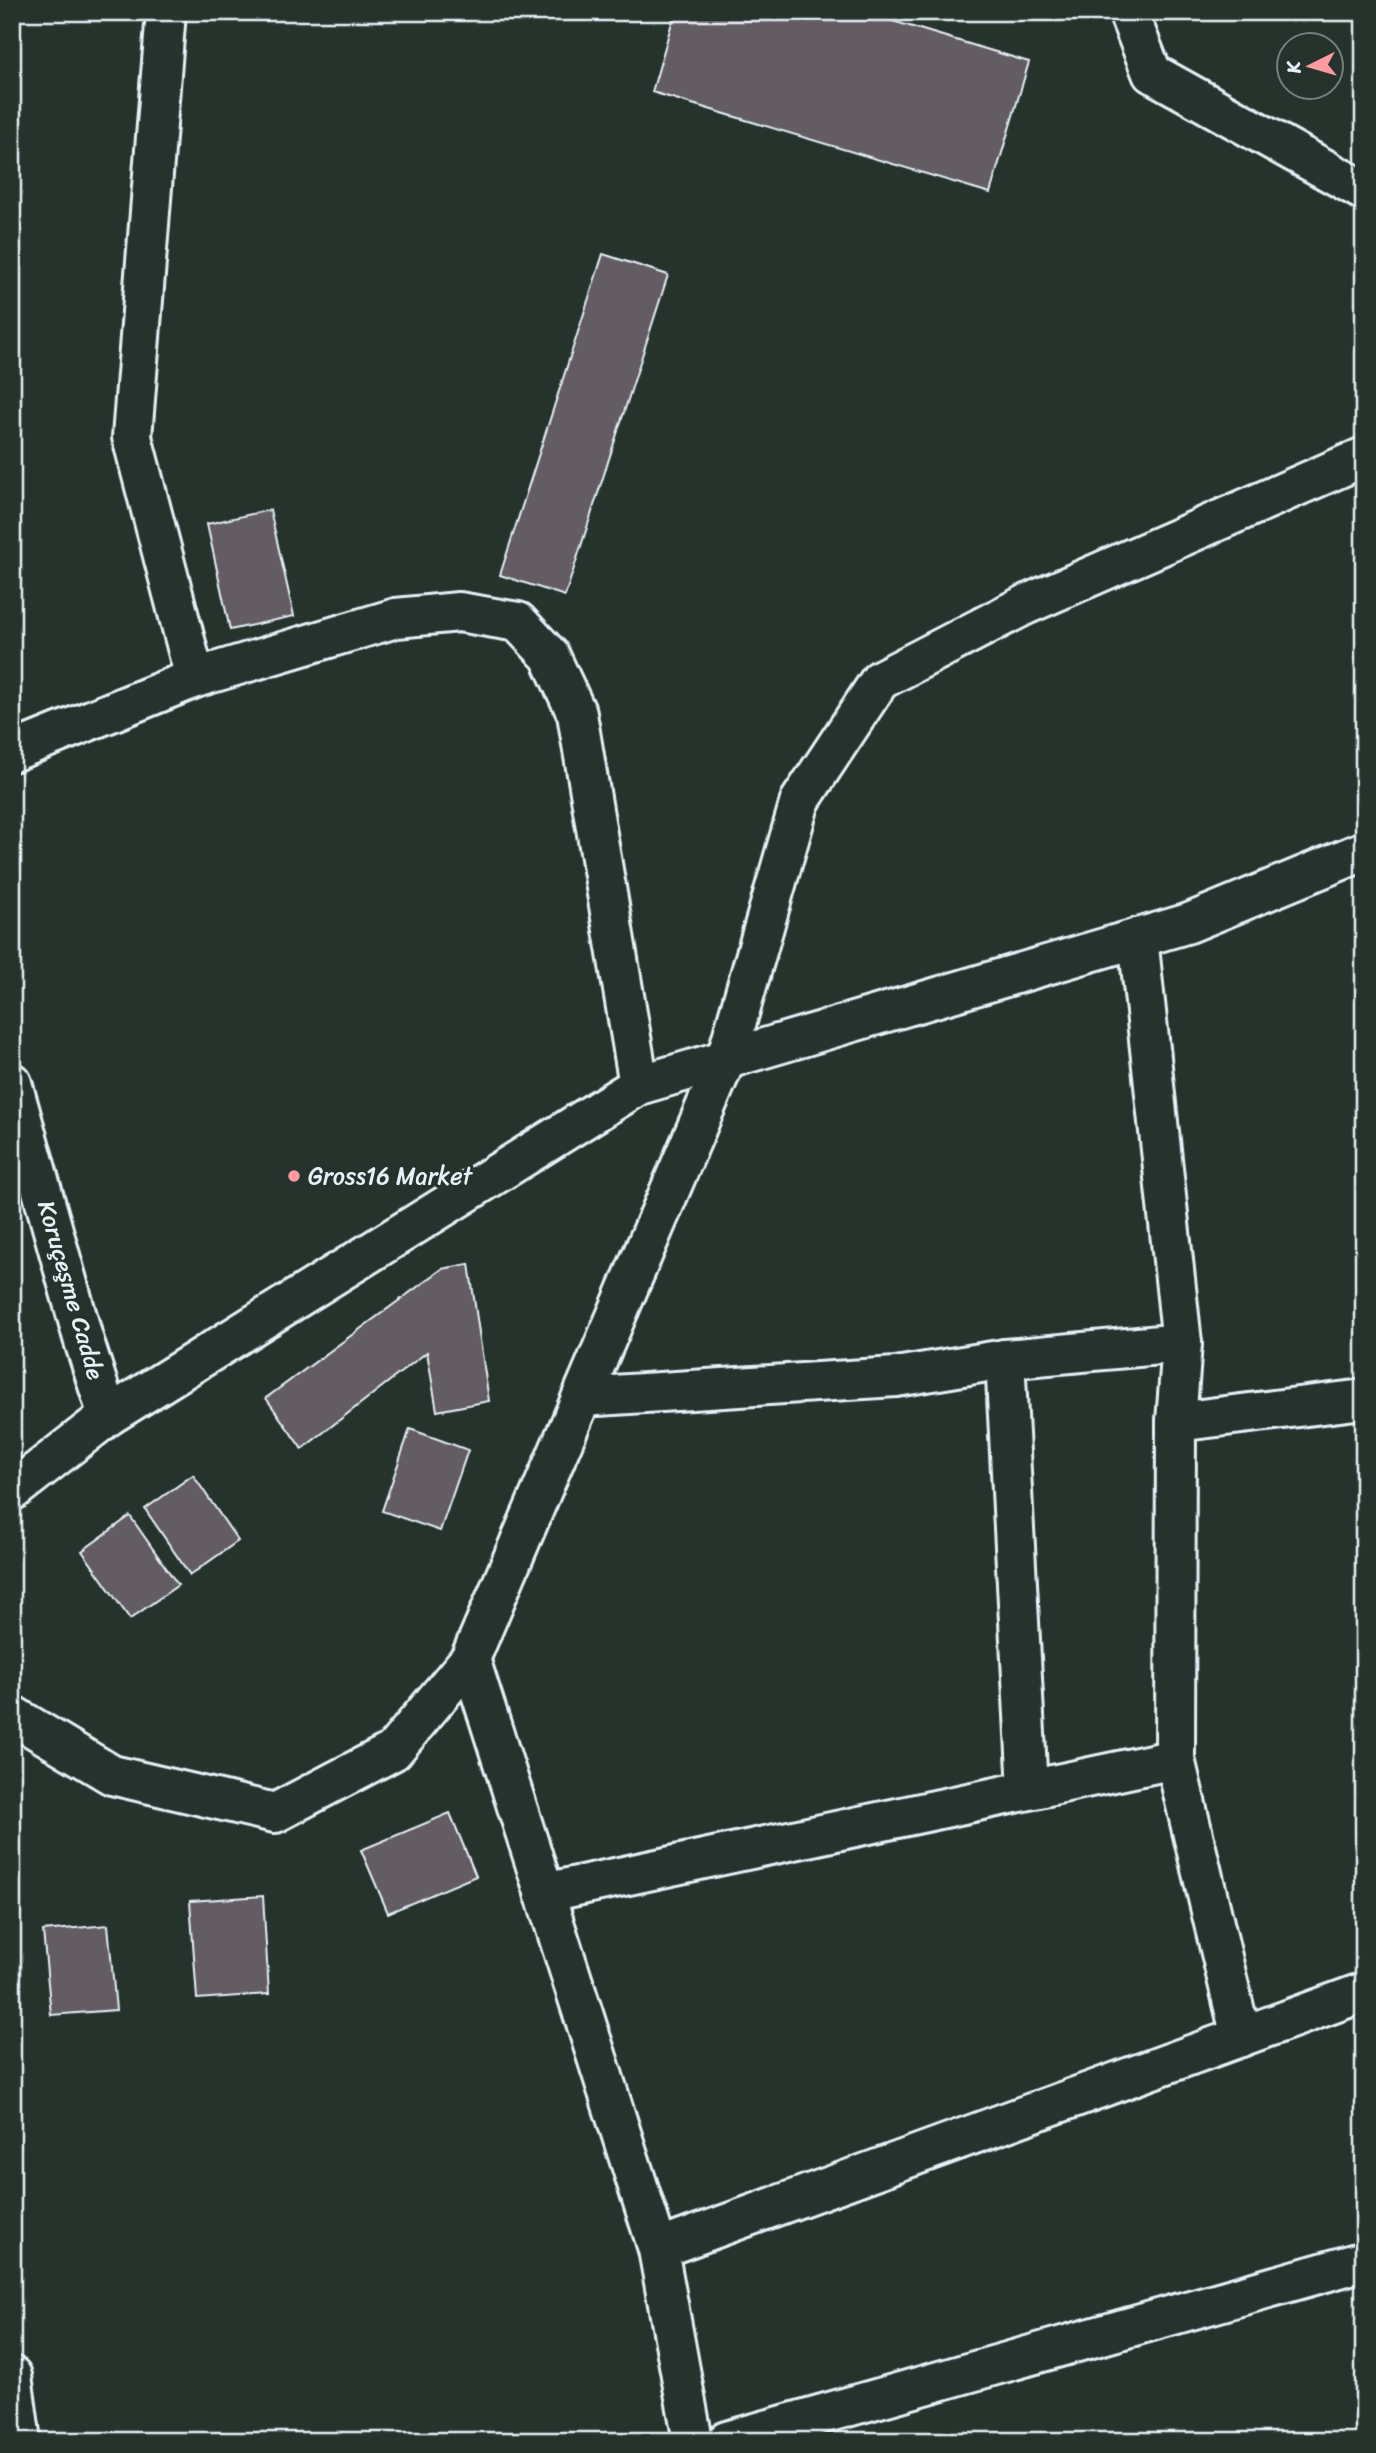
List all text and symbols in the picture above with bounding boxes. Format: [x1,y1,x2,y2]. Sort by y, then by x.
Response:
north arrow [1274,32,1344,102]
text: K [1276,59,1311,76]
place label: Gross16 Market [308,1155,474,1197]
marker: Gross16 Market [286,1168,302,1184]
street label: Koruçeşme Cadde [25,1195,117,1385]

